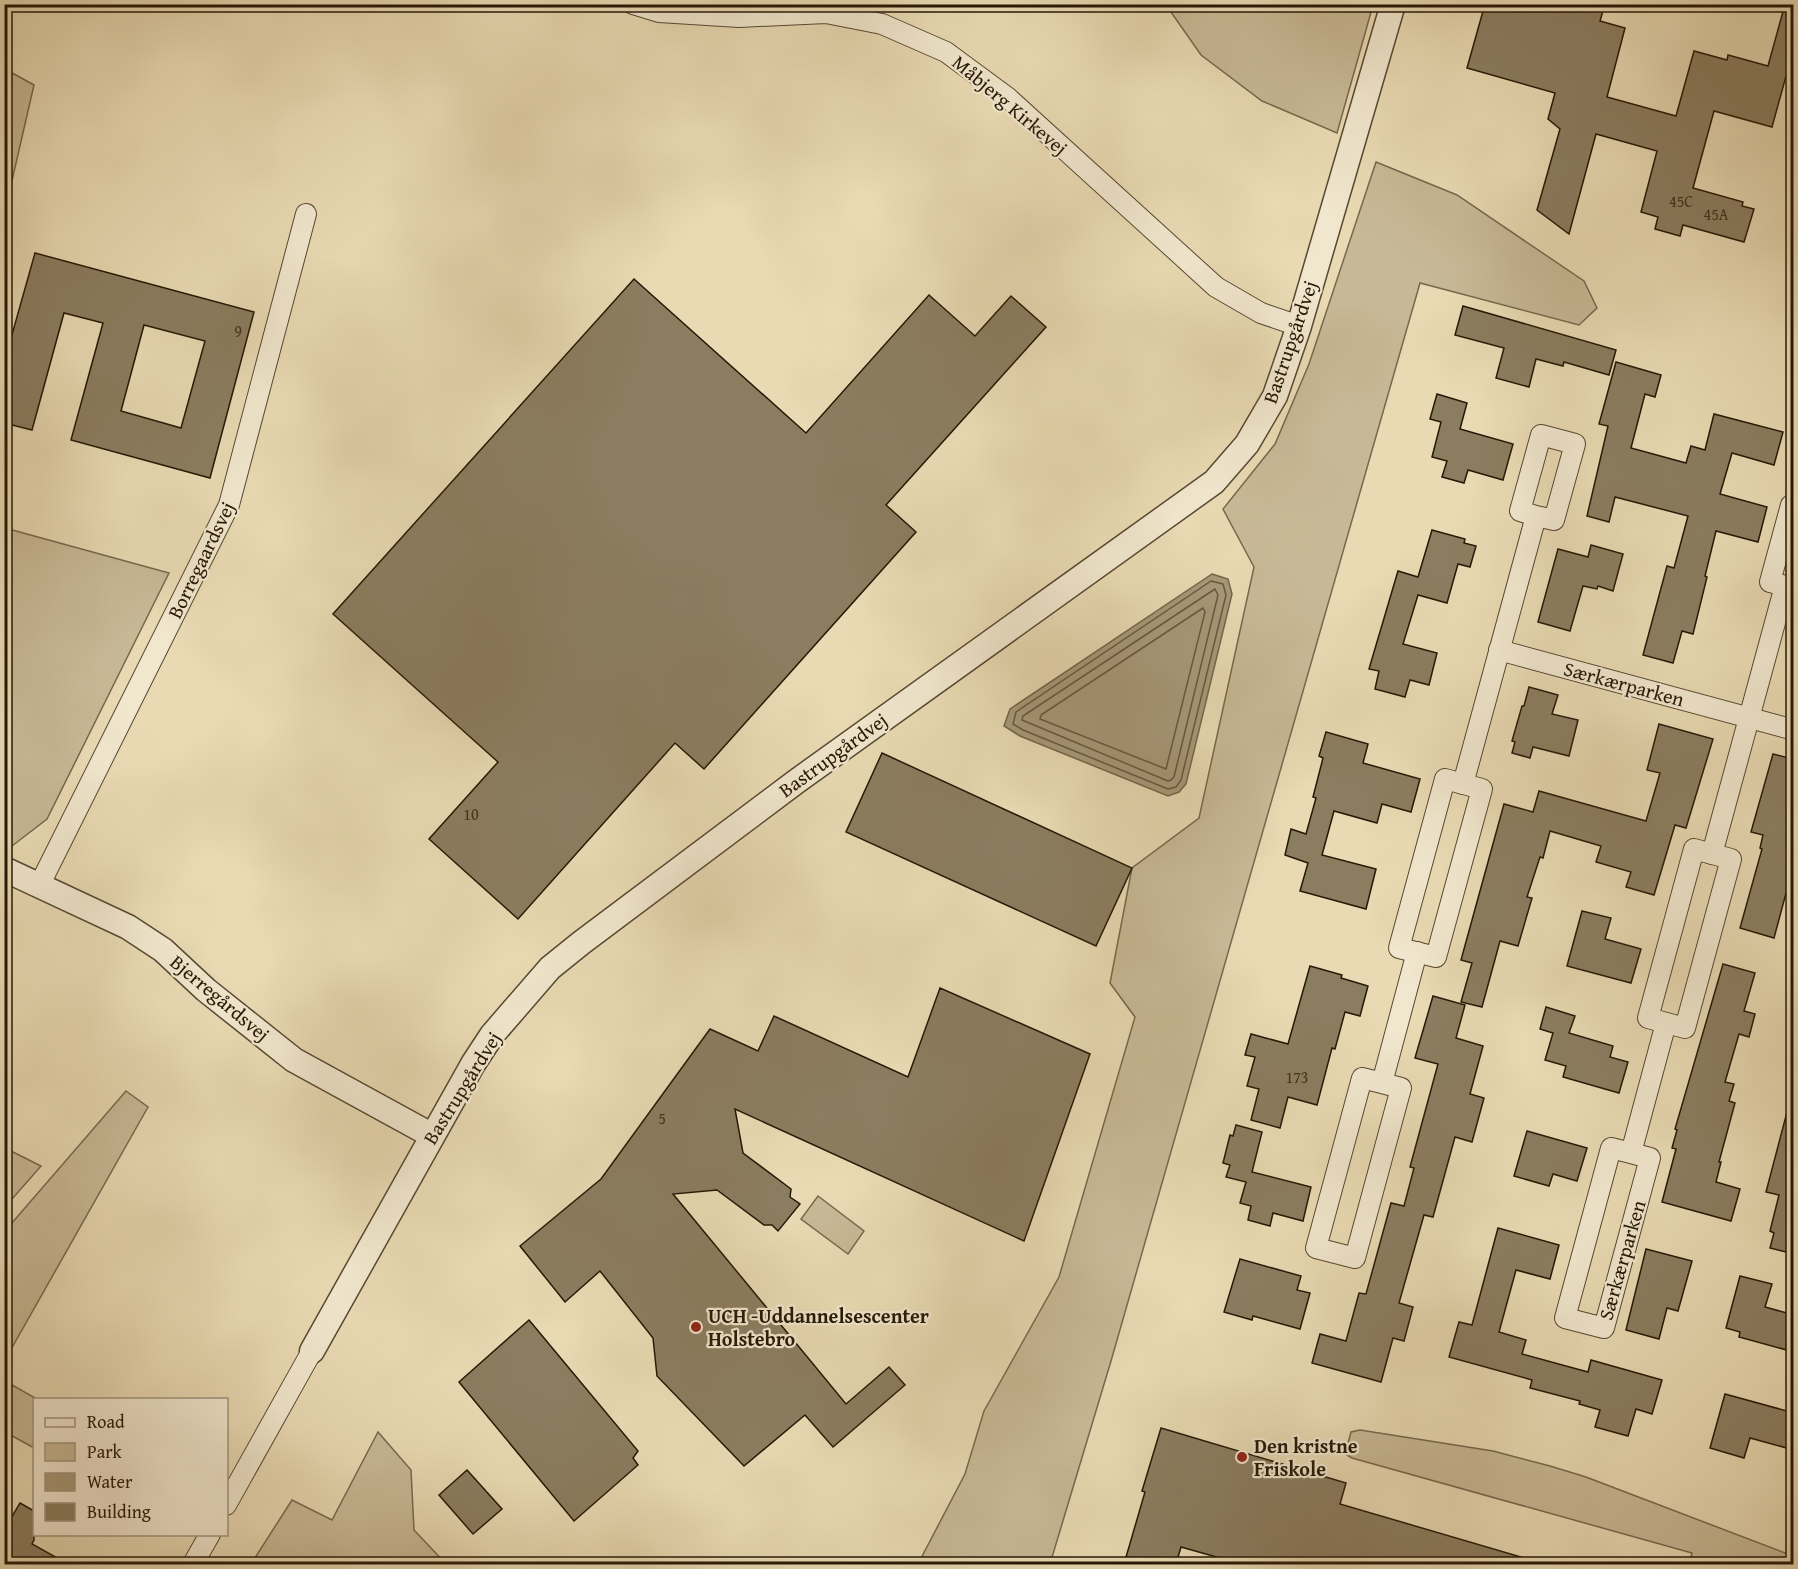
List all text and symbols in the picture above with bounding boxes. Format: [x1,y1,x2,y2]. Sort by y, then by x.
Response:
street label: Måbjerg Kirkevej [946,48,1074,162]
house number: 45C [1669,189,1693,213]
house number: 45A [1703,202,1729,226]
street label: Bastrupgårdvej [1255,277,1324,407]
house number: 9 [234,319,242,343]
street label: Borregaardsvej [160,496,241,623]
street label: Særkærparken [1561,654,1688,714]
street label: Bastrupgårdvej [772,705,893,804]
house number: 10 [463,802,479,826]
street label: Bjerregårdsvej [164,947,276,1048]
street label: Bastrupgårdvej [415,1026,508,1150]
house number: 173 [1285,1065,1309,1089]
house number: 5 [658,1106,666,1130]
street label: Særkærparken [1591,1197,1652,1323]
place label: UCH -Uddannelsescenter Holstebro [708,1301,929,1353]
marker: UCH -Uddannelsescenter Holstebro [689,1320,703,1334]
legend [33,1398,228,1536]
text: Road [87,1408,125,1435]
place label: Den kristne Friskole [1254,1431,1358,1483]
text: Park [87,1438,123,1465]
marker: Den kristne Friskole [1235,1450,1249,1464]
text: Water [87,1468,133,1495]
text: Building [87,1498,151,1525]

